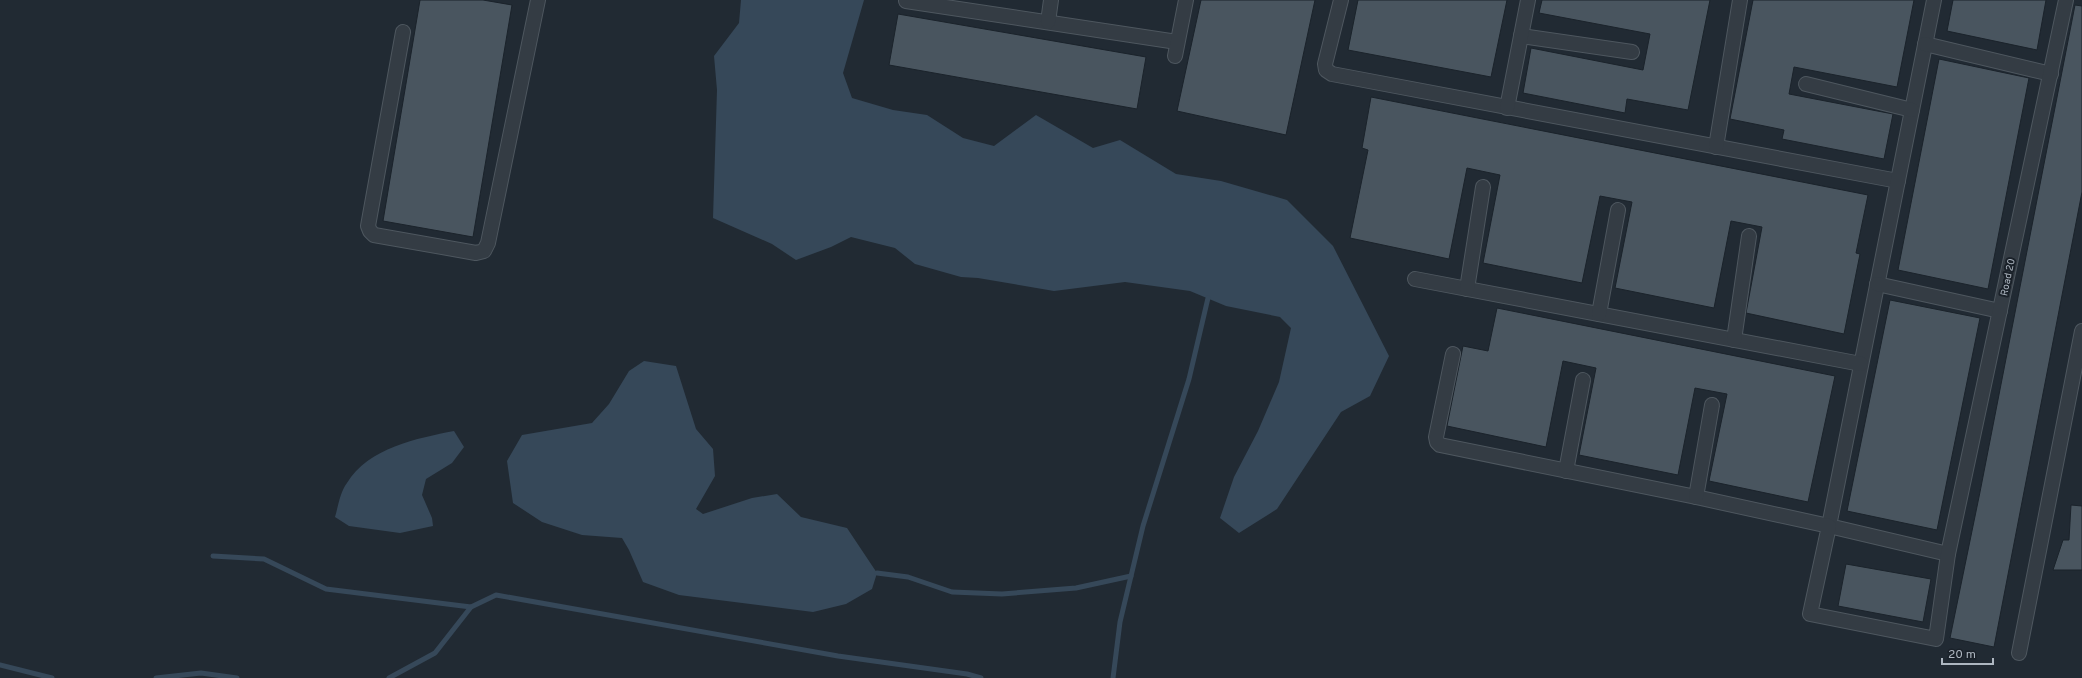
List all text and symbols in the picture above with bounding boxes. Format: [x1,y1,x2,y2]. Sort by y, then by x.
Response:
street label: Road 20 [1998,257,2019,297]
scale bar [1942,640,1993,666]
text: 20 m [1948,647,1976,663]

